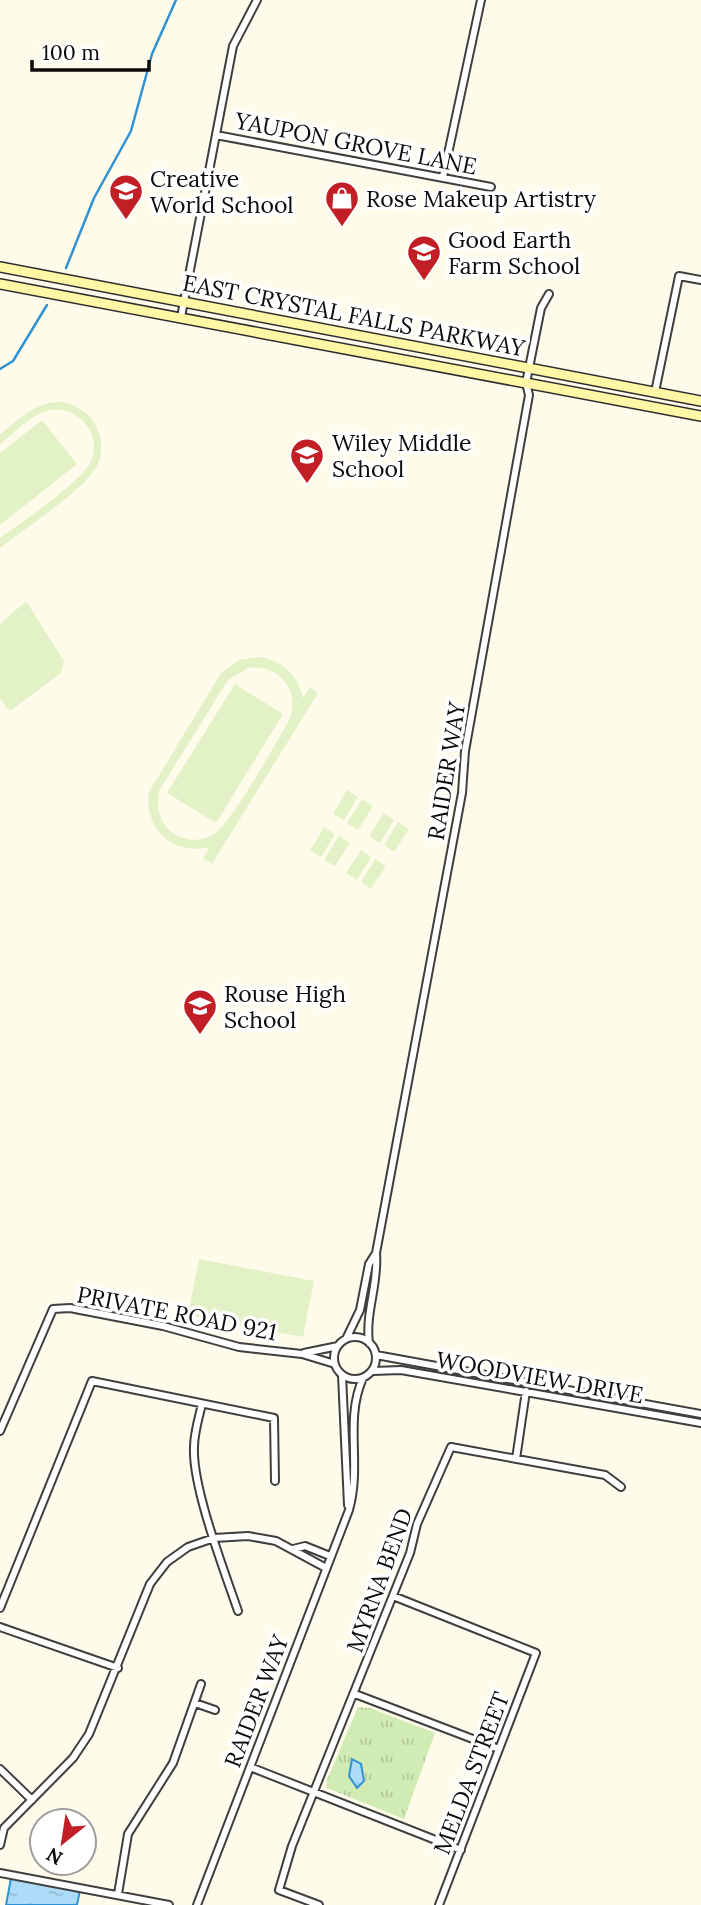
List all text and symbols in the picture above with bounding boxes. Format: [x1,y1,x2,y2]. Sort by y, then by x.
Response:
scale bar [32,28,149,72]
text: 100 m [42,39,100,66]
street label: YAUPON GROVE LANE [232,105,479,181]
place label: Creative World School [150,164,294,219]
school or university icon: Creative World School [107,172,145,221]
shop icon: Rose Makeup Artistry [323,179,361,228]
place label: Rose Makeup Artistry [366,184,597,213]
place label: Good Earth Farm School [448,225,580,280]
school or university icon: Good Earth Farm School [405,233,443,282]
street label: EAST CRYSTAL FALLS PARKWAY [180,268,528,363]
place label: Wiley Middle School [332,428,472,483]
school or university icon: Wiley Middle School [288,436,326,485]
street label: RAIDER WAY [421,699,471,842]
place label: Rouse High School [224,979,346,1034]
school or university icon: Rouse High School [181,987,219,1036]
street label: PRIVATE ROAD 921 [75,1279,279,1347]
street label: WOODVIEW DRIVE [434,1344,646,1410]
street label: MYRNA BEND [340,1504,418,1656]
street label: RAIDER WAY [217,1630,295,1771]
street label: MELDA STREET [427,1688,515,1858]
north arrow [28,1807,98,1877]
text: N [42,1843,67,1871]

